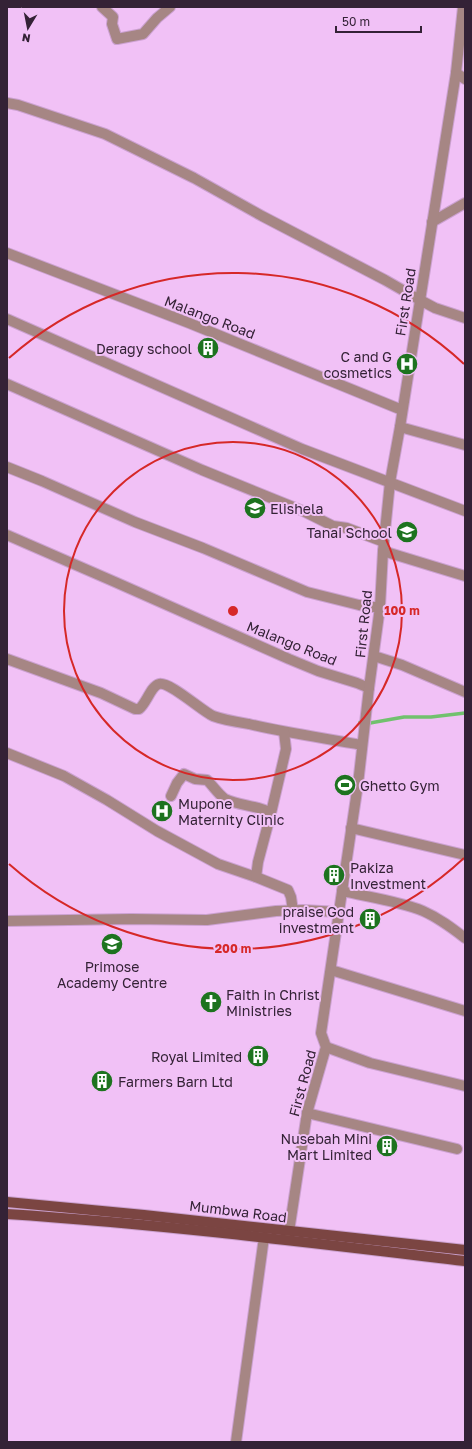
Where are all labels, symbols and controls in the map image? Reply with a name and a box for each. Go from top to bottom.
north arrow [8,8,48,48]
scale bar [336,8,421,34]
text: 50 m [342,14,370,29]
text: N [21,31,31,45]
street label: First Road [391,267,419,337]
street label: Malango Road [162,292,258,342]
building icon: Deragy school [195,335,221,361]
place label: Deragy school [96,340,192,357]
place label: C and G cosmetics [324,348,392,381]
hospital icon: C and G cosmetics [394,351,420,377]
school or university icon: Elishela [242,495,268,521]
place label: Elishela [270,500,323,517]
school or university icon: Tanai School [394,519,420,545]
place label: Tanai School [306,524,392,541]
street label: First Road [351,589,375,659]
text: 100 m [384,603,420,618]
centre of rings [226,604,240,618]
street label: Malango Road [244,617,340,669]
sports icon: Ghetto Gym [332,772,358,798]
place label: Ghetto Gym [360,777,440,794]
place label: Mupone Maternity Clinic [178,795,285,828]
hospital icon: Mupone Maternity Clinic [149,798,175,824]
place label: Pakiza Investment [350,859,426,892]
building icon: Pakiza Investment [321,862,347,888]
place label: praise God investment [279,903,354,936]
building icon: praise God investment [357,906,383,932]
school or university icon: Primose Academy Centre [99,931,125,957]
text: 200 m [215,941,251,956]
place label: Primose Academy Centre [57,958,167,991]
place label: Faith in Christ Ministries [226,986,320,1019]
church icon: Faith in Christ Ministries [198,989,224,1015]
building icon: Royal Limited [245,1043,271,1069]
place label: Royal Limited [151,1048,242,1065]
street label: First Road [285,1048,319,1118]
building icon: Farmers Barn Ltd [89,1068,115,1094]
place label: Farmers Barn Ltd [118,1073,233,1090]
place label: Nusebah Mini Mart Limited [281,1130,372,1163]
building icon: Nusebah Mini Mart Limited [374,1133,400,1159]
street label: Mumbwa Road [188,1197,288,1225]

